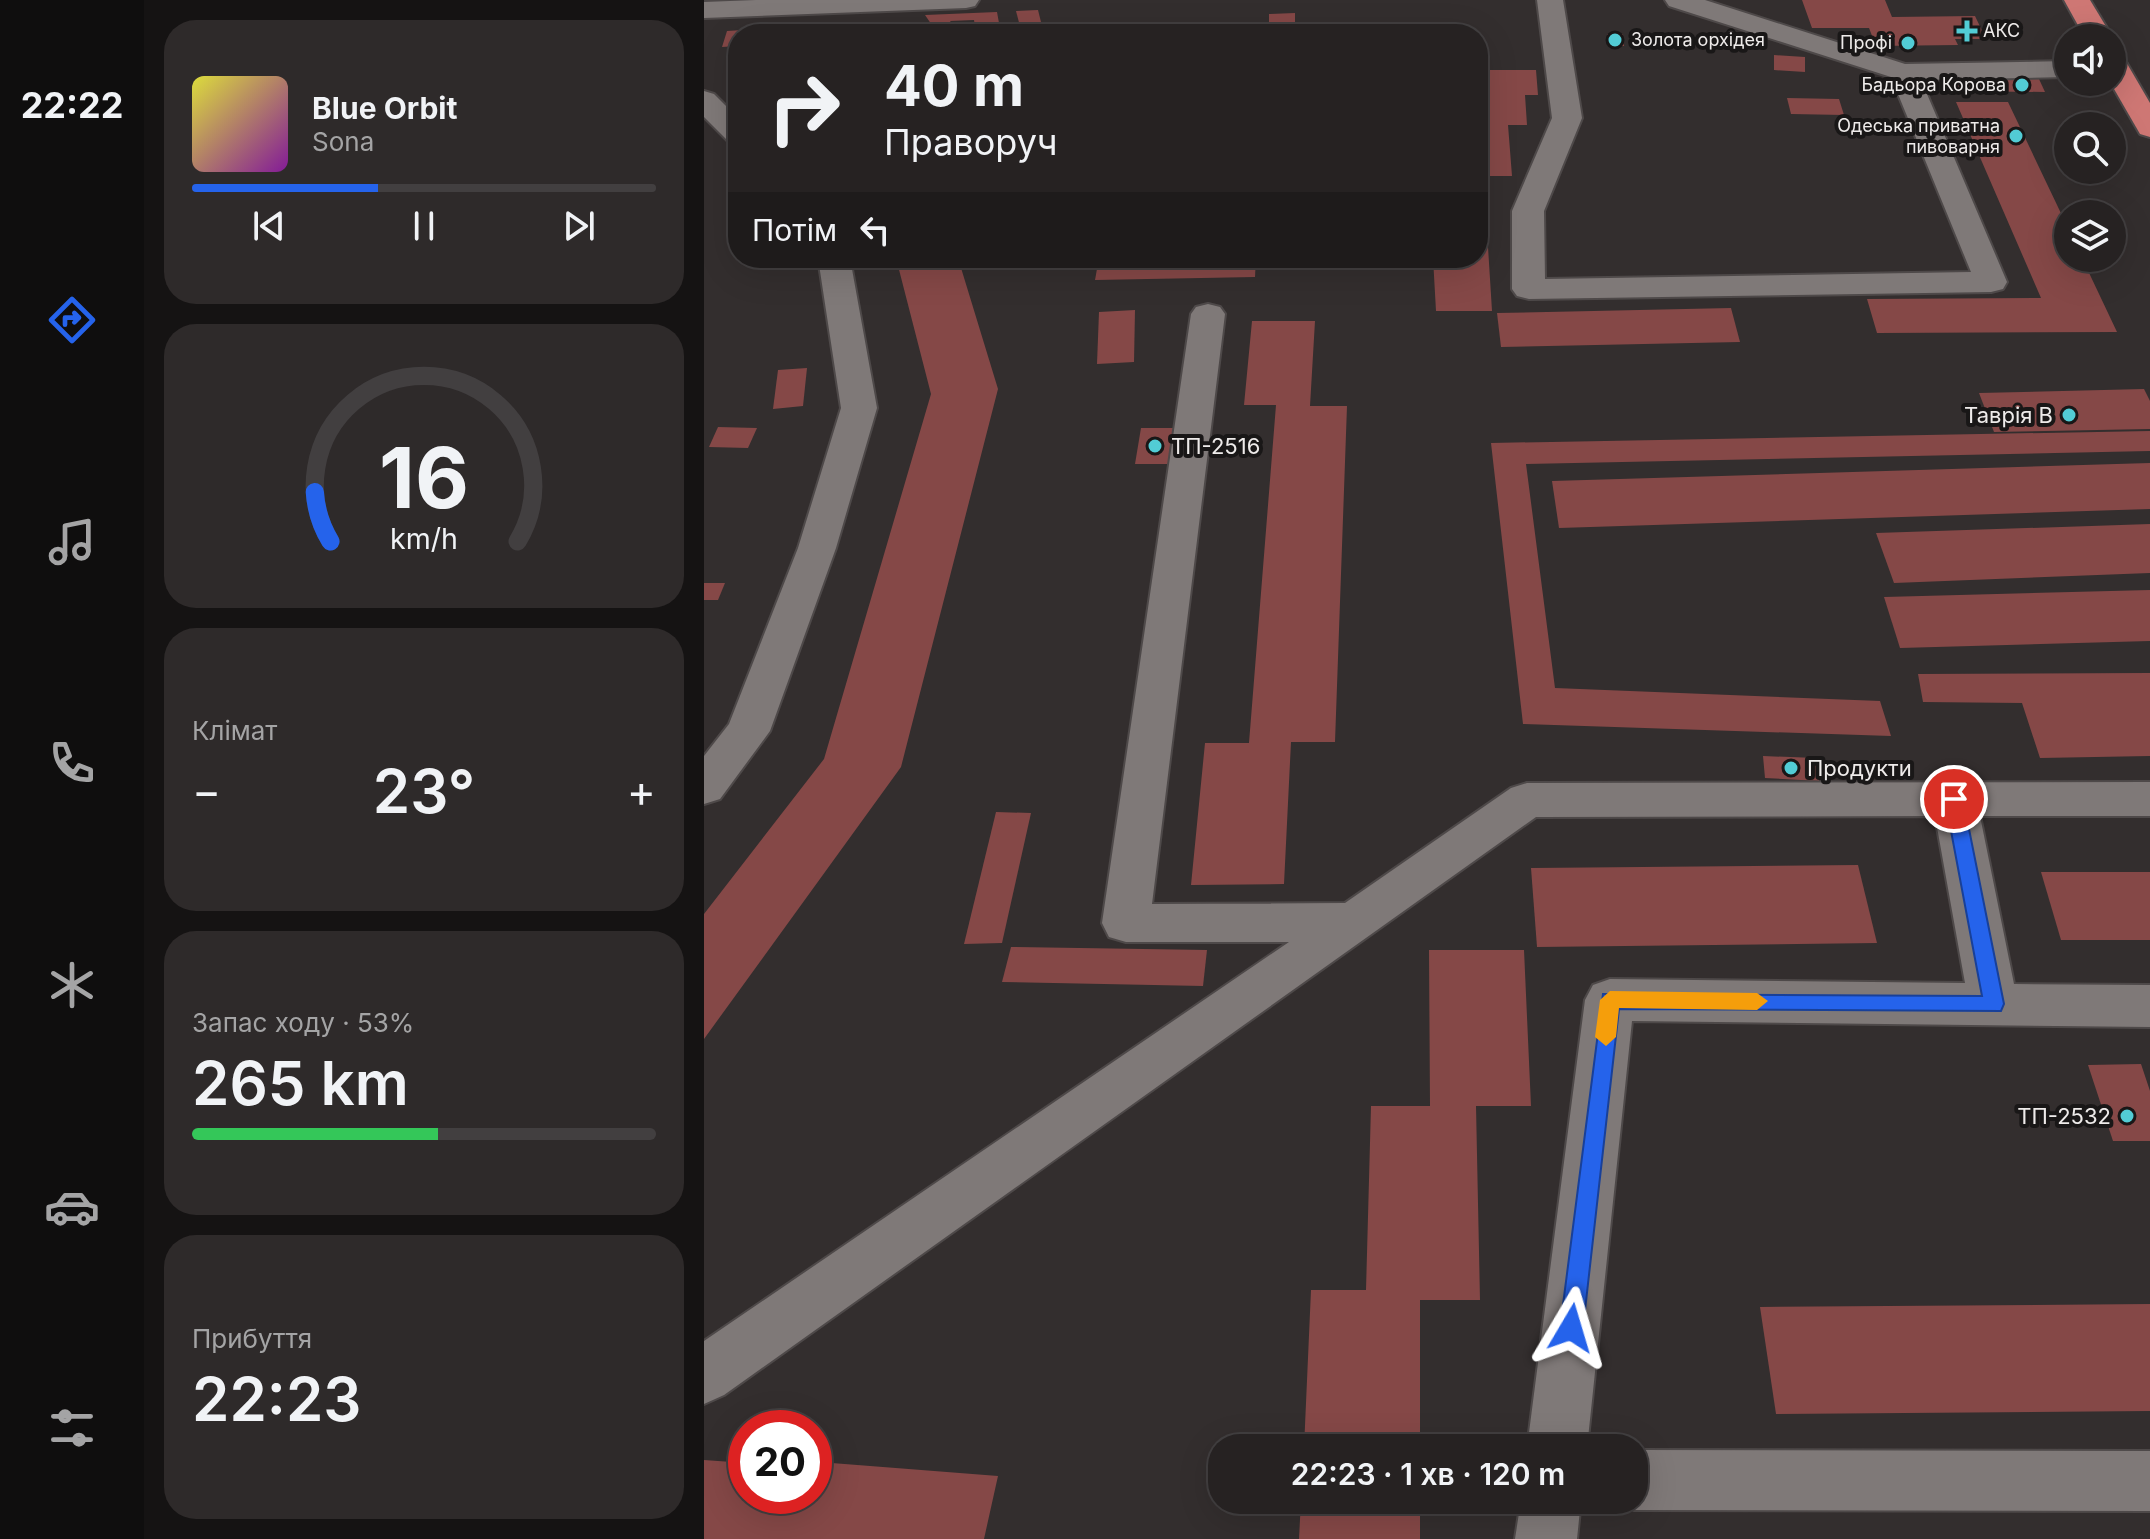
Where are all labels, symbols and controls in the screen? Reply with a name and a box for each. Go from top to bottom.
place label: АКС [1983,20,2020,41]
marker: АКС [1958,22,1976,40]
map controls [2054,24,2126,272]
button: sound [2054,24,2126,96]
place label: Золота орхідея [1631,29,1765,50]
marker: Золота орхідея [1606,31,1624,49]
place label: Профі [1840,32,1892,53]
marker: Профі [1899,34,1917,52]
text: 40 m [884,52,1024,120]
icon: right [752,56,856,160]
place label: Бадьора Корова [1861,74,2006,95]
marker: Бадьора Корова [2013,76,2031,94]
text: 22:22 [21,83,123,127]
text: Blue Orbit [312,90,457,126]
button: search [2054,112,2126,184]
place label: Одеська приватна пивоварня [1837,115,2000,157]
text: Праворуч [884,120,1057,164]
text: Sona [312,126,374,157]
marker: Одеська приватна пивоварня [2007,127,2025,145]
button: layers [2054,200,2126,272]
icon: previous [247,204,291,248]
icon: pause [402,204,446,248]
icon: next [557,204,601,248]
icon: left [853,208,897,252]
text: Потім [752,212,837,248]
icon: directions [44,292,100,348]
place label: Таврія В [1964,402,2053,428]
marker: Таврія В [2060,406,2078,424]
text: 16 [379,426,469,527]
place label: ТП-2516 [1171,433,1260,459]
marker: ТП-2516 [1146,437,1164,455]
icon: music [44,514,100,570]
text: km/h [390,521,458,556]
text: Клімат [192,715,277,746]
icon: phone [44,735,100,791]
text: 23° [373,755,475,827]
place label: Продукти [1807,755,1912,781]
marker: Продукти [1782,759,1800,777]
text: − [192,764,221,818]
text: + [627,764,656,818]
pin [1920,765,1988,833]
icon: arrive [1932,777,1976,821]
icon: climate [44,957,100,1013]
text: Запас ходу · 53% [192,1007,414,1038]
text: 265 km [192,1047,409,1119]
place label: ТП-2532 [2017,1103,2111,1129]
marker: ТП-2532 [2118,1107,2136,1125]
icon: car [44,1179,100,1235]
position arrow [1529,1286,1613,1370]
text: Прибуття [192,1323,312,1354]
text: 22:23 [192,1363,361,1435]
icon: filters [44,1400,100,1456]
speed limit sign: 20 [728,1410,832,1514]
text: 22:23 · 1 хв · 120 m [1291,1456,1565,1492]

